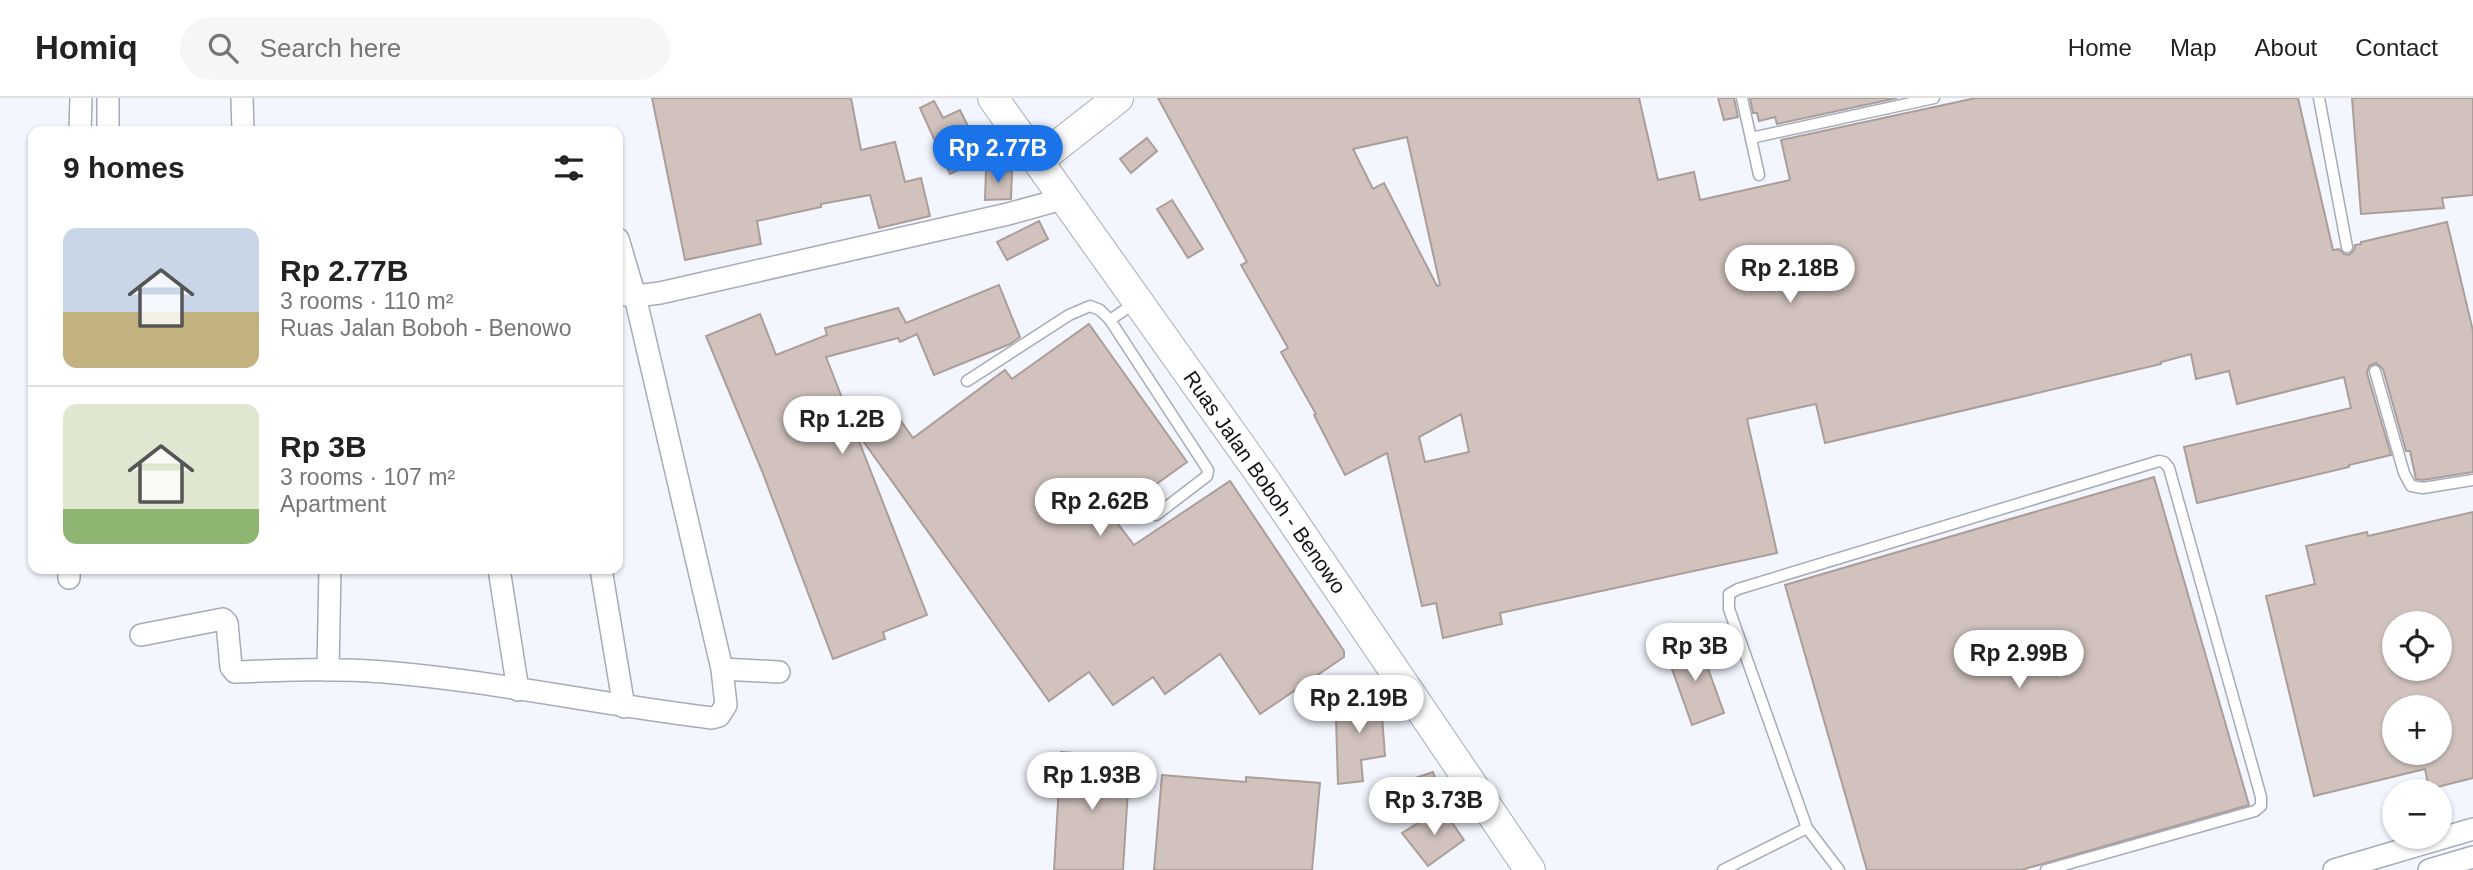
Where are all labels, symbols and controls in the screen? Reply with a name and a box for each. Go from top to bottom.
search box [180,17,670,80]
text: Homiq [35,29,138,66]
icon: search [204,29,242,67]
text: Search here [260,33,401,63]
text: Home [2068,34,2132,61]
text: Map [2170,34,2217,61]
text: About [2255,34,2317,61]
text: Contact [2355,34,2438,61]
pin: Rp 2.77B [926,126,1070,185]
text: Rp 2.77B [949,135,1047,161]
icon: filters [550,149,588,187]
text: 9 homes [63,151,185,184]
pin: Rp 2.18B [1718,246,1862,305]
text: Rp 2.77B [280,254,408,287]
text: Rp 2.18B [1741,255,1839,281]
icon: home [119,256,203,340]
text: 3 rooms · 110 m² [280,288,453,314]
text: Ruas Jalan Boboh - Benowo [280,315,572,341]
street label: Ruas Jalan Boboh - Benowo [1179,366,1351,598]
pin: Rp 1.2B [777,396,907,456]
text: Rp 1.2B [799,406,885,432]
text: Rp 3B [280,430,367,463]
icon: home [119,432,203,516]
text: 3 rooms · 107 m² [280,464,455,490]
pin: Rp 2.62B [1028,478,1172,538]
text: Rp 2.62B [1051,488,1149,514]
text: Apartment [280,491,386,517]
map controls [2382,611,2452,849]
button: locate [2382,611,2452,681]
pin: Rp 3B [1646,624,1744,683]
pin: Rp 2.99B [1947,630,2091,690]
text: Rp 3B [1662,633,1728,659]
text: Rp 2.99B [1970,640,2068,666]
pin: Rp 2.19B [1287,676,1431,735]
text: Rp 2.19B [1310,685,1408,711]
button: + [2382,695,2452,765]
pin: Rp 1.93B [1020,752,1164,812]
text: Rp 1.93B [1043,762,1141,788]
pin: Rp 3.73B [1362,778,1506,837]
button: − [2382,779,2452,849]
text: Rp 3.73B [1385,787,1483,813]

